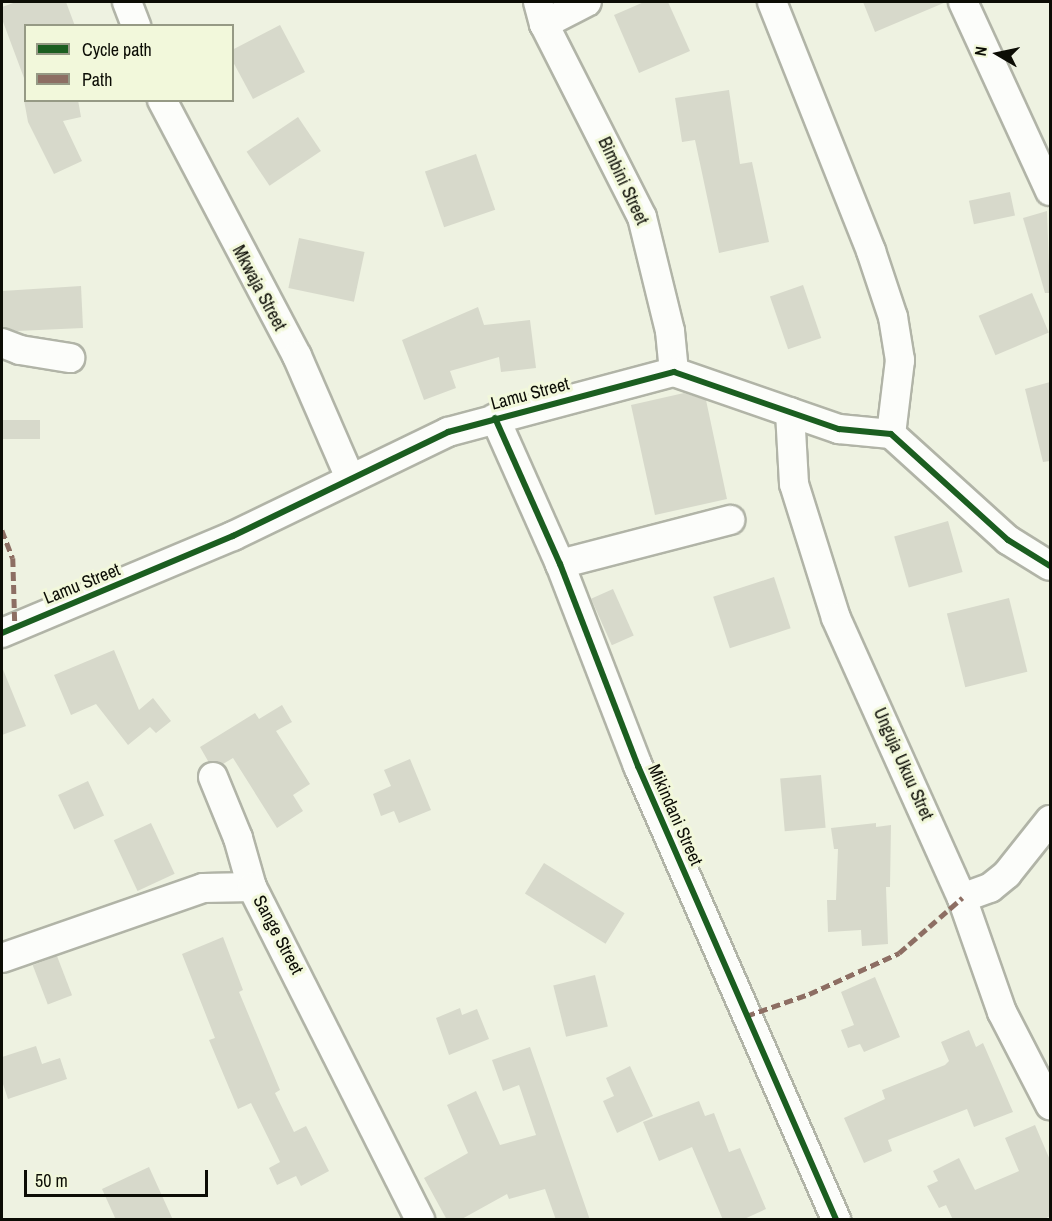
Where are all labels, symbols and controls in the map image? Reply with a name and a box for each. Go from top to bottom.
legend [24,24,234,102]
north arrow [968,24,1028,84]
text: Cycle path [82,37,152,62]
text: N [969,45,992,58]
text: Path [82,67,112,92]
street label: Bimbini Street [593,134,653,228]
street label: Mkwaja Street [228,242,290,334]
street label: Lamu Street [488,373,572,415]
street label: Lamu Street [41,559,123,609]
street label: Unguja Ukuu Stret [869,705,937,823]
street label: Mikindani Street [643,761,707,869]
street label: Sange Street [248,892,308,978]
scale bar [27,1158,212,1196]
text: 50 m [35,1168,68,1193]

